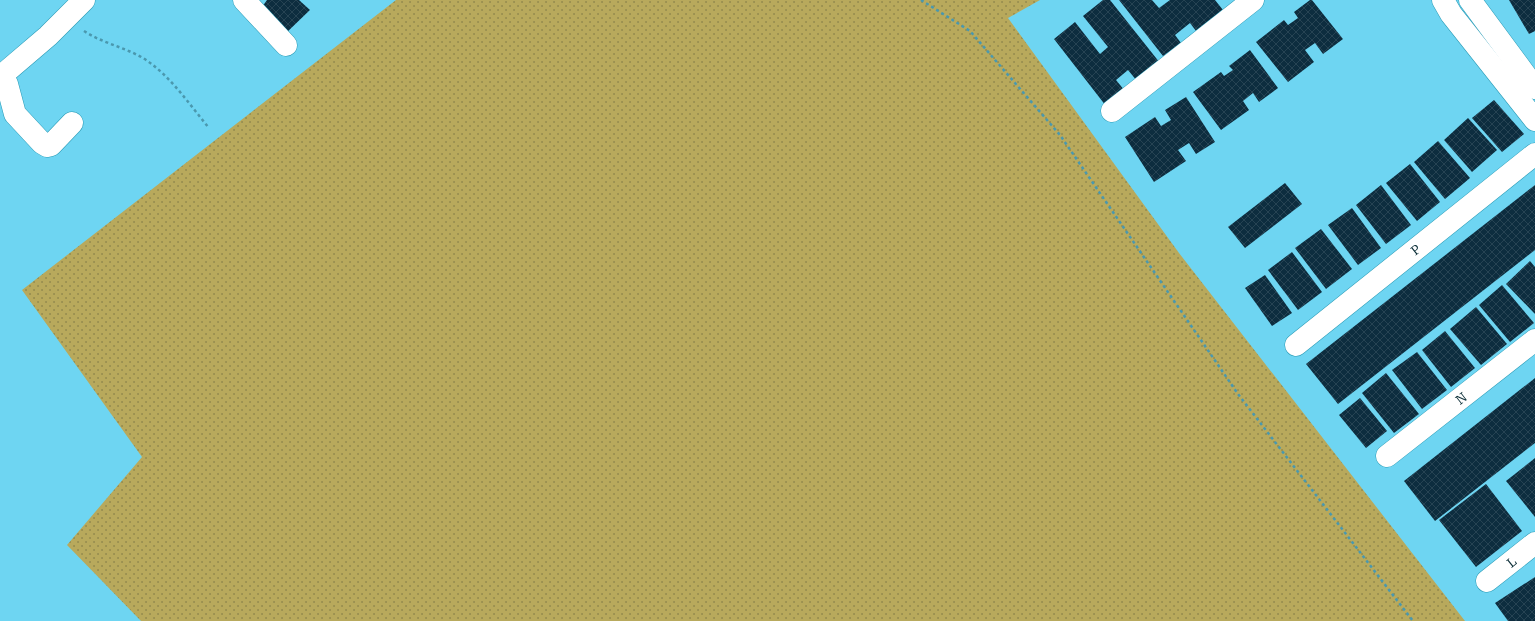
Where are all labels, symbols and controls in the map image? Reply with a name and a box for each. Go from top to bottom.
street label: P [1408,241,1424,258]
street label: N [1453,389,1470,408]
street label: L [1504,554,1519,571]

